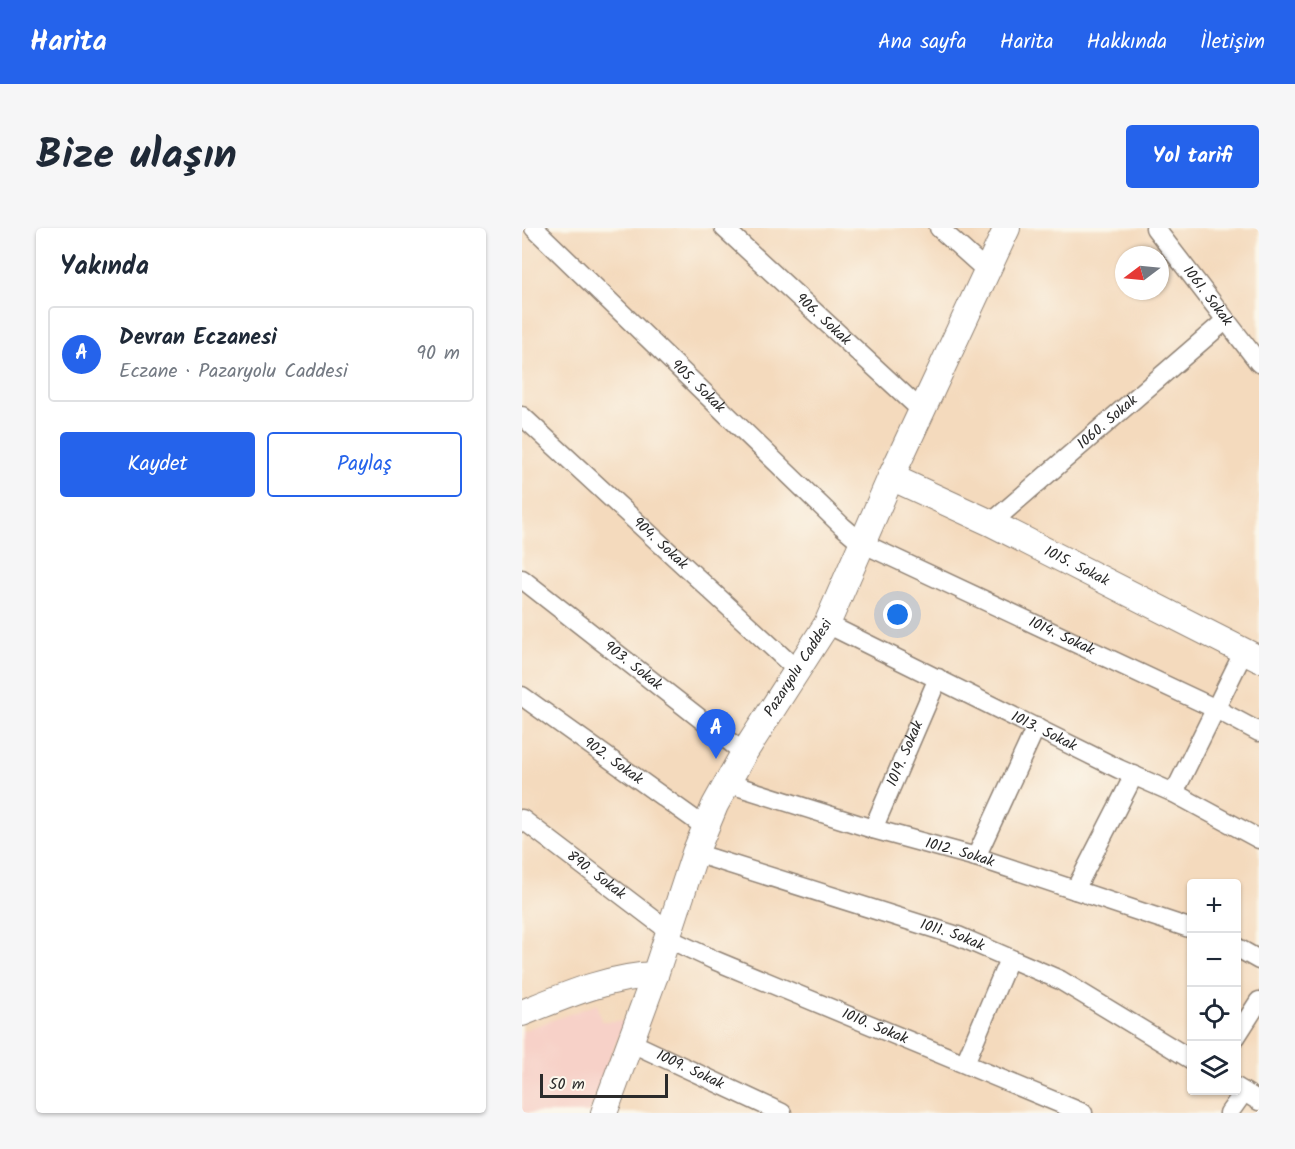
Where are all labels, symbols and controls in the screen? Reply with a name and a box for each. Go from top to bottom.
text: Harita [30,20,107,65]
text: Ana sayfa [878,26,967,59]
text: Harita [1000,26,1054,59]
text: Hakkında [1087,26,1167,59]
text: İletişim [1200,26,1265,59]
text: Bize ulaşın [36,123,237,190]
button: Yol tarifi [1126,125,1259,188]
text: Yakında [60,246,149,288]
north arrow [1115,246,1169,300]
street label: 1061. Sokak [1176,261,1239,332]
street label: 906. Sokak [790,288,857,352]
text: Devran Eczanesi [119,321,277,356]
text: A [75,338,88,370]
text: 90 m [416,338,460,370]
street label: 905. Sokak [665,354,731,420]
text: Eczane · Pazaryolu Caddesi [119,356,348,388]
street label: 1060. Sokak [1072,389,1144,455]
button: Kaydet [60,432,255,497]
button: Paylaş [267,432,462,497]
street label: 904. Sokak [627,511,694,576]
street label: 1015. Sokak [1040,540,1114,593]
your location [883,600,912,629]
street label: 1014. Sokak [1024,611,1099,663]
street label: Pazaryolu Caddesi [758,614,840,722]
street label: 903. Sokak [598,635,668,697]
street label: 1013. Sokak [1007,705,1082,759]
pin: A [696,710,736,759]
street label: 1019. Sokak [881,716,931,790]
street label: 902. Sokak [578,731,649,792]
street label: 1012. Sokak [922,832,999,875]
street label: 890. Sokak [561,845,632,907]
map controls [1187,879,1241,1095]
button: + [1187,879,1241,933]
street label: 1011. Sokak [917,913,989,958]
button: − [1187,933,1241,987]
button: locate [1187,987,1241,1041]
street label: 1010. Sokak [838,1002,913,1052]
button: layers [1187,1041,1241,1095]
street label: 1009. Sokak [652,1044,729,1097]
scale bar [540,1071,668,1098]
text: 50 m [549,1072,585,1097]

